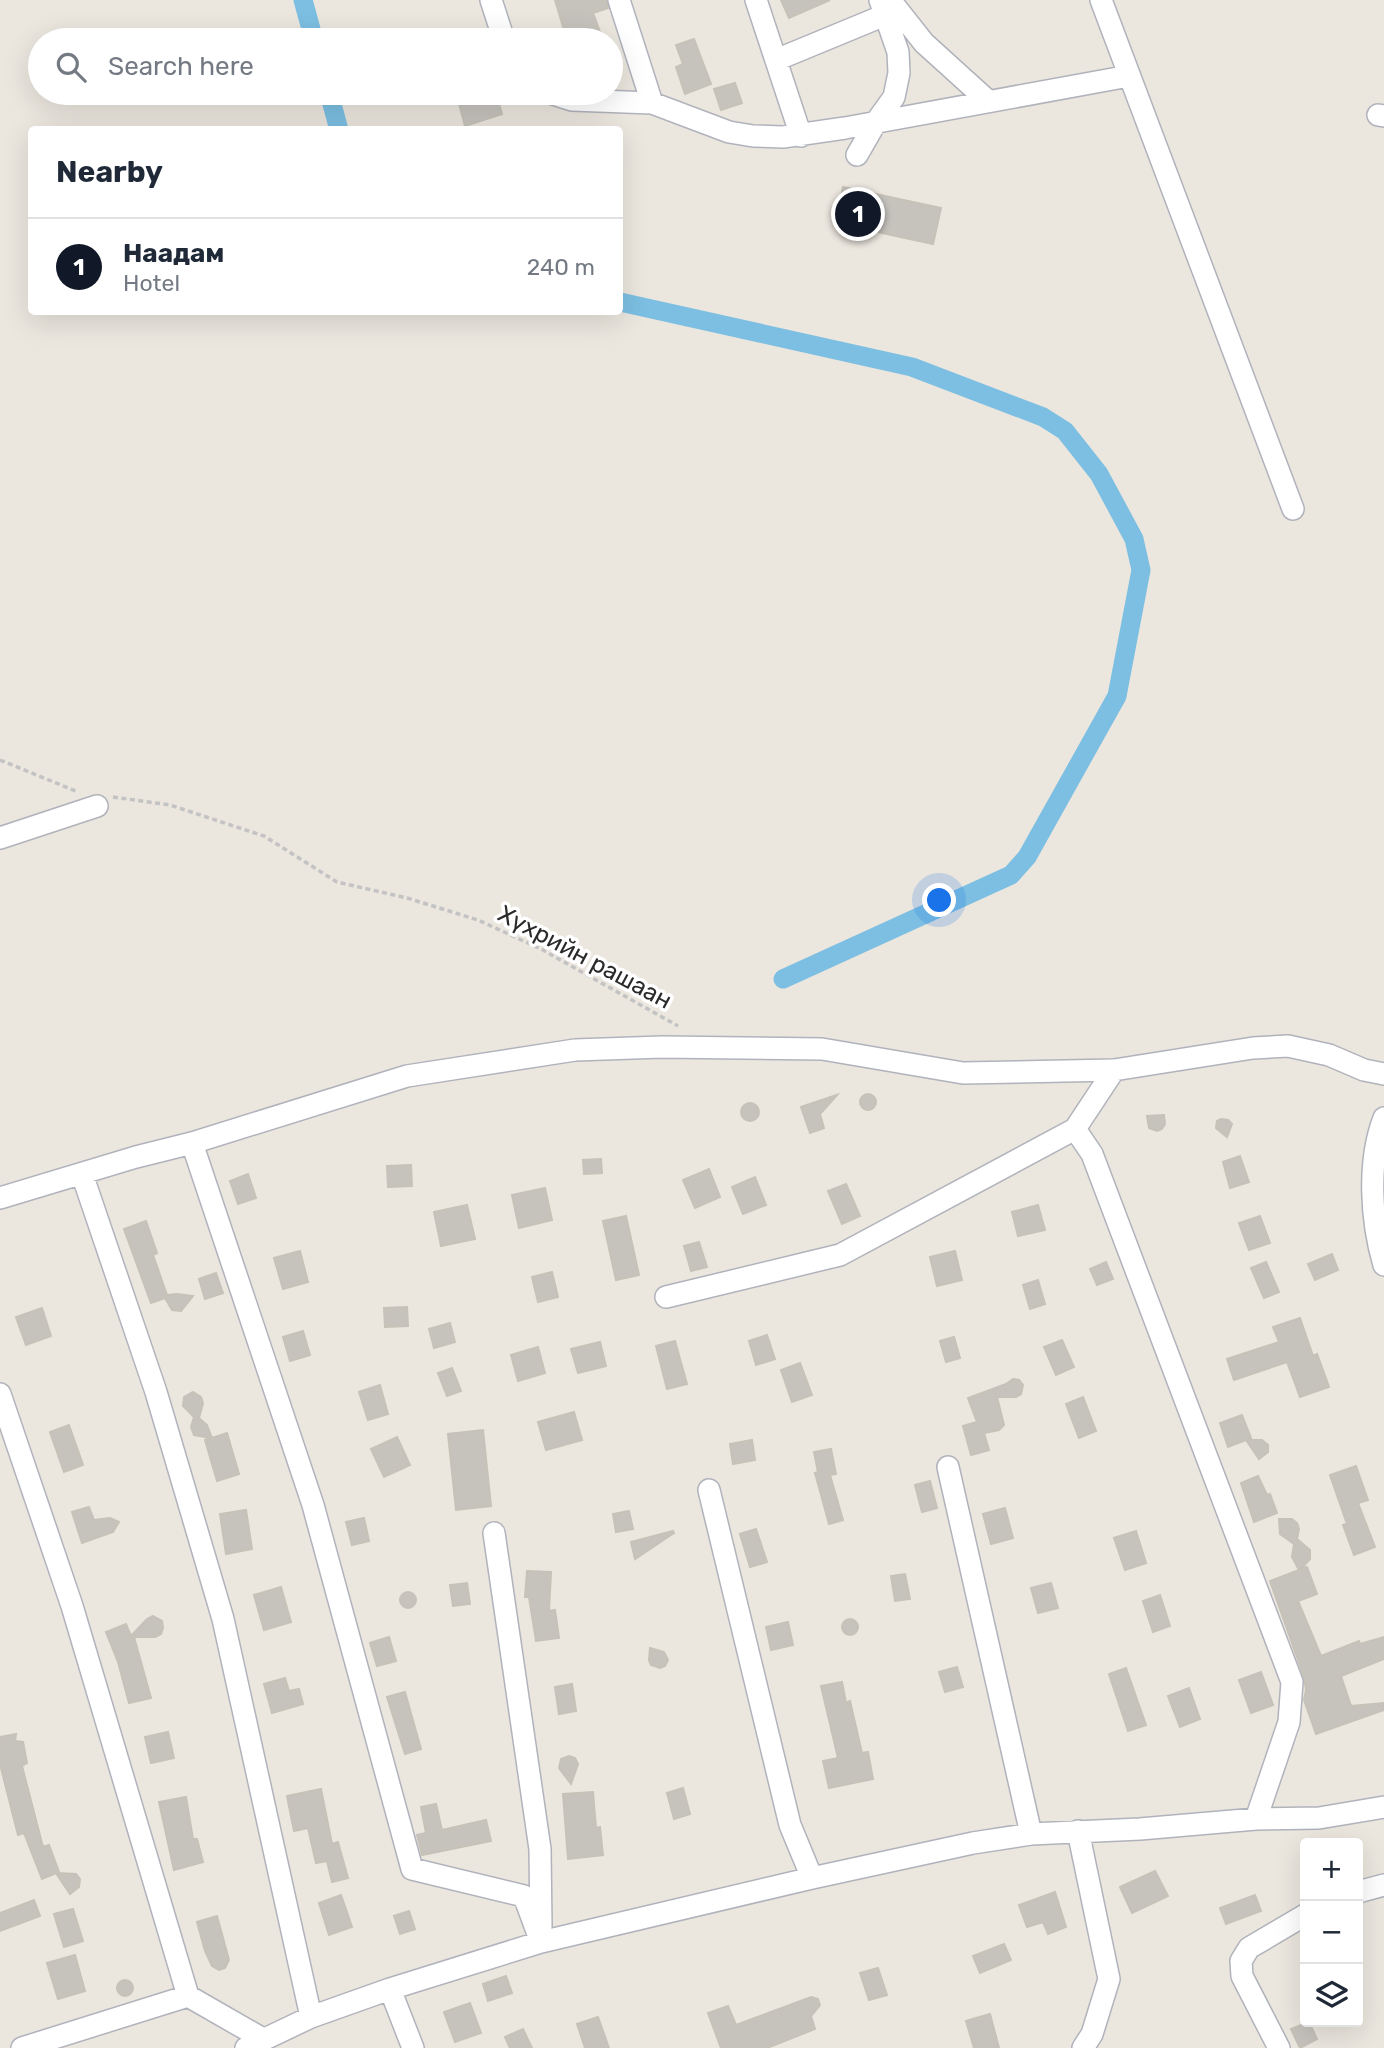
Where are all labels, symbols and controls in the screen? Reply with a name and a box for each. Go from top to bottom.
search box [28,28,623,105]
icon: search [52,48,90,86]
text: Search here [108,51,254,82]
text: Nearby [56,154,163,190]
pin: 1 [835,188,881,240]
text: Наадам [123,238,224,269]
text: 1 [73,253,85,281]
text: 240 m [527,253,595,281]
text: Hotel [123,269,180,297]
your location [922,883,956,917]
street label: Хүхрийн рашаан [493,899,677,1015]
map controls [1300,1838,1363,2027]
button: + [1300,1838,1363,1901]
button: − [1300,1901,1363,1964]
button: layers [1300,1964,1363,2027]

